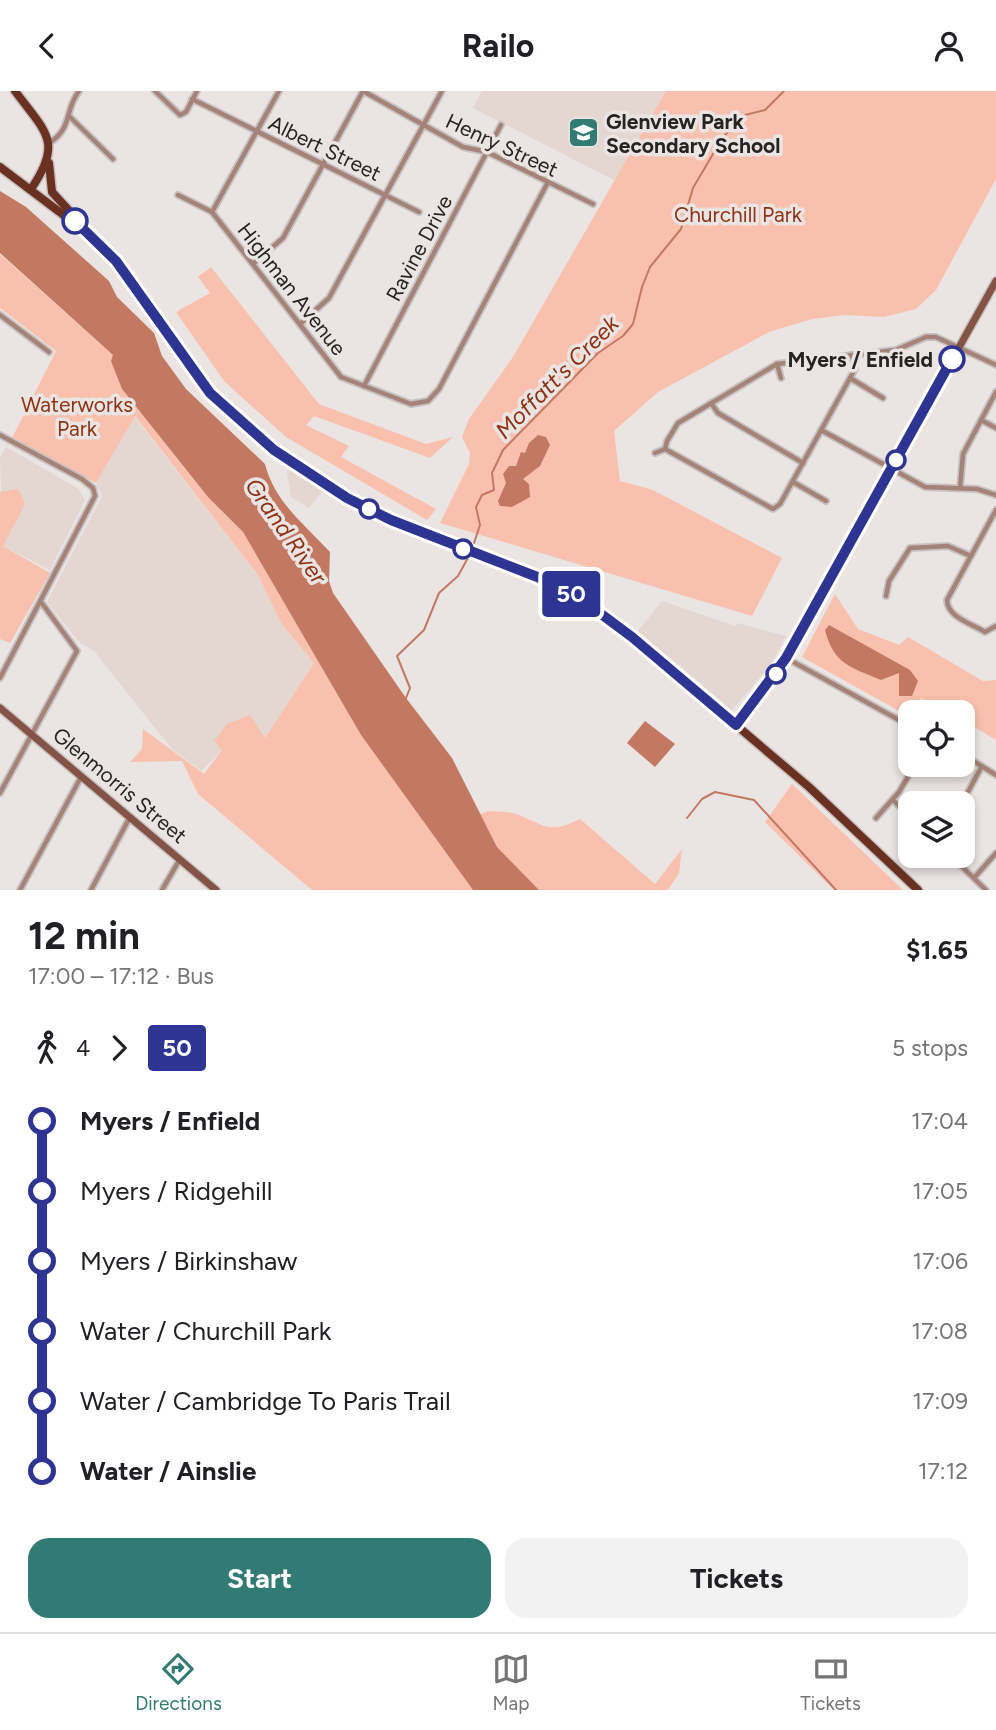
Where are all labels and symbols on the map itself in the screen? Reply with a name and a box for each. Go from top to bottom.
street label: Henry Street [442,108,562,182]
place label: Glenview Park Secondary School [606,109,780,158]
street label: Albert Street [265,110,385,186]
school or university icon: Glenview Park Secondary School [566,116,600,150]
street label: Ravine Drive [381,191,457,305]
park label: Churchill Park [674,202,803,227]
unlabelled marker [62,208,88,234]
street label: Highman Avenue [233,218,351,360]
water label: Moffatt's Creek [490,309,625,444]
marker: Myers / Enfield [939,346,965,372]
place label: Myers / Enfield [787,347,933,372]
park label: Waterworks Park [21,392,133,441]
unlabelled marker [886,450,906,470]
water label: Grand River [239,473,333,590]
unlabelled marker [359,499,379,519]
unlabelled marker [453,539,473,559]
line badge: 50 [540,571,602,617]
unlabelled marker [766,664,786,684]
street label: Glenmorris Street [48,722,192,848]

